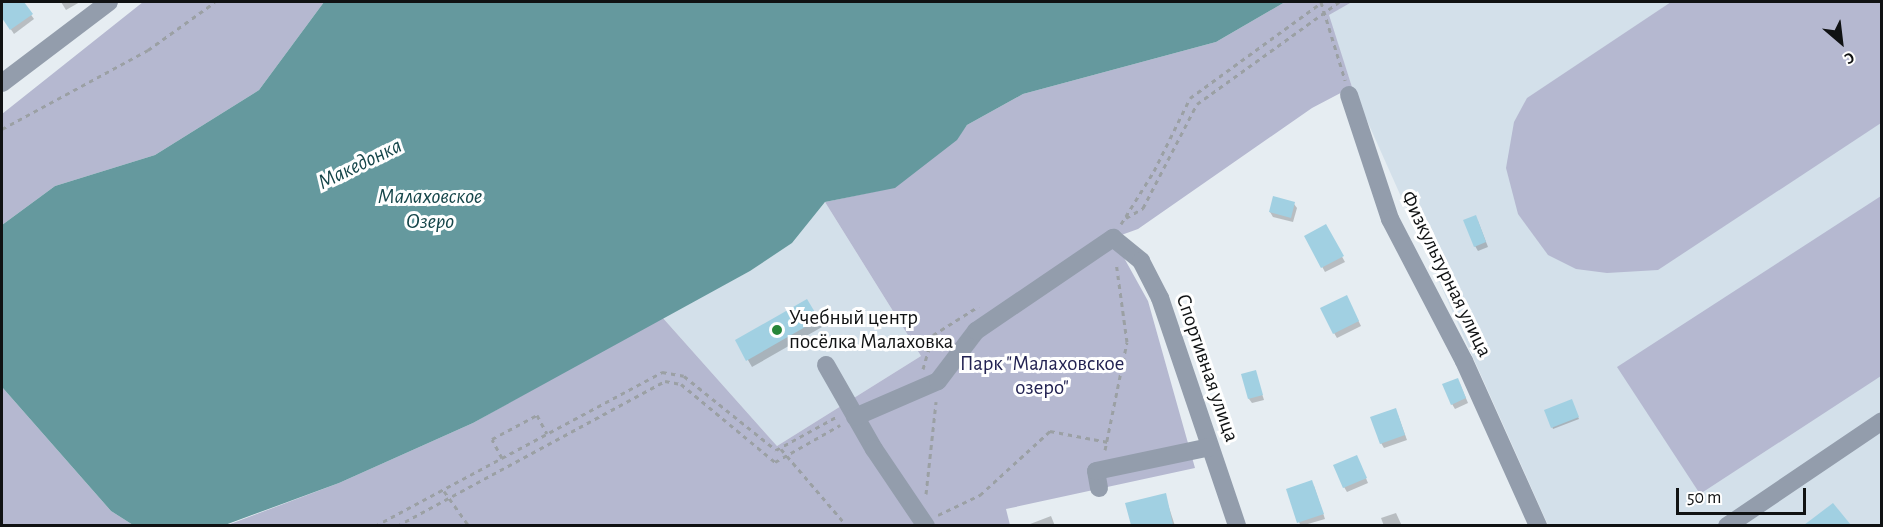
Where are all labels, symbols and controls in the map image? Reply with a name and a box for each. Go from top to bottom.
north arrow [1811,12,1871,72]
text: С [1842,49,1857,67]
water label: Македонка [314,132,406,196]
water label: Малаховское Озеро [378,183,482,234]
street label: Физкультурная улица [1395,187,1497,361]
street label: Спортивная улица [1170,291,1244,445]
place label: Учебный центр посёлка Малаховка [789,305,953,355]
marker: Учебный центр посёлка Малаховка [770,323,784,337]
park label: Парк "Малаховское озеро" [960,351,1124,401]
scale bar [1679,476,1810,514]
text: 50 m [1687,489,1721,507]

